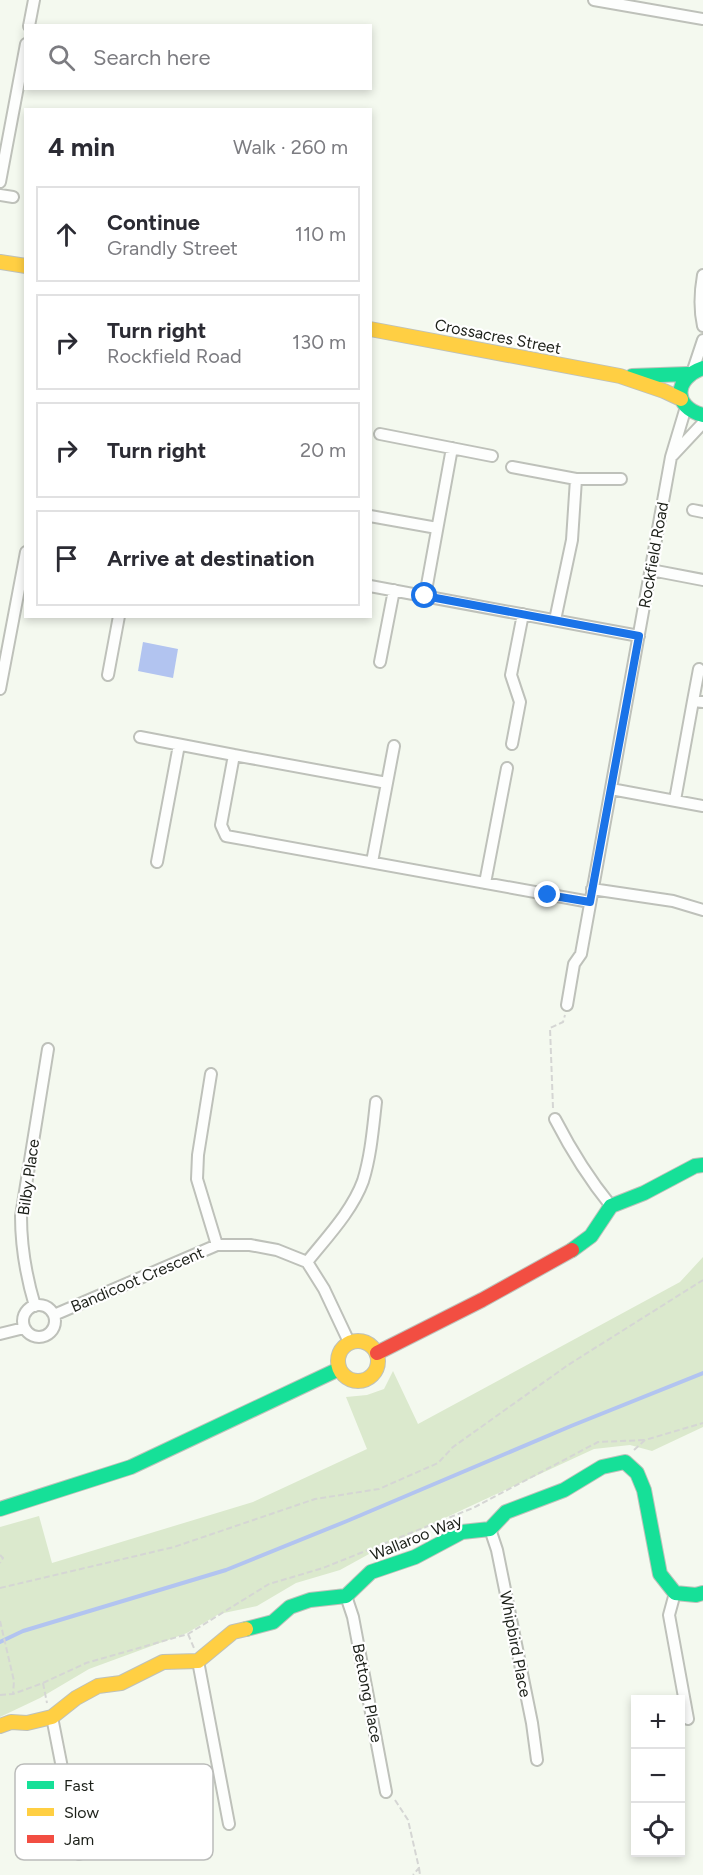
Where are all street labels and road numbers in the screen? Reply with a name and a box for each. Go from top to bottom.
street label: Crossacres Street [433,315,563,358]
street label: Rockfield Road [635,500,672,610]
street label: Bilby Place [14,1137,43,1216]
street label: Bandicoot Crescent [68,1243,207,1316]
street label: Wallaroo Way [368,1510,465,1564]
street label: Whipbird Place [496,1589,535,1699]
street label: Bettong Place [349,1642,386,1744]

